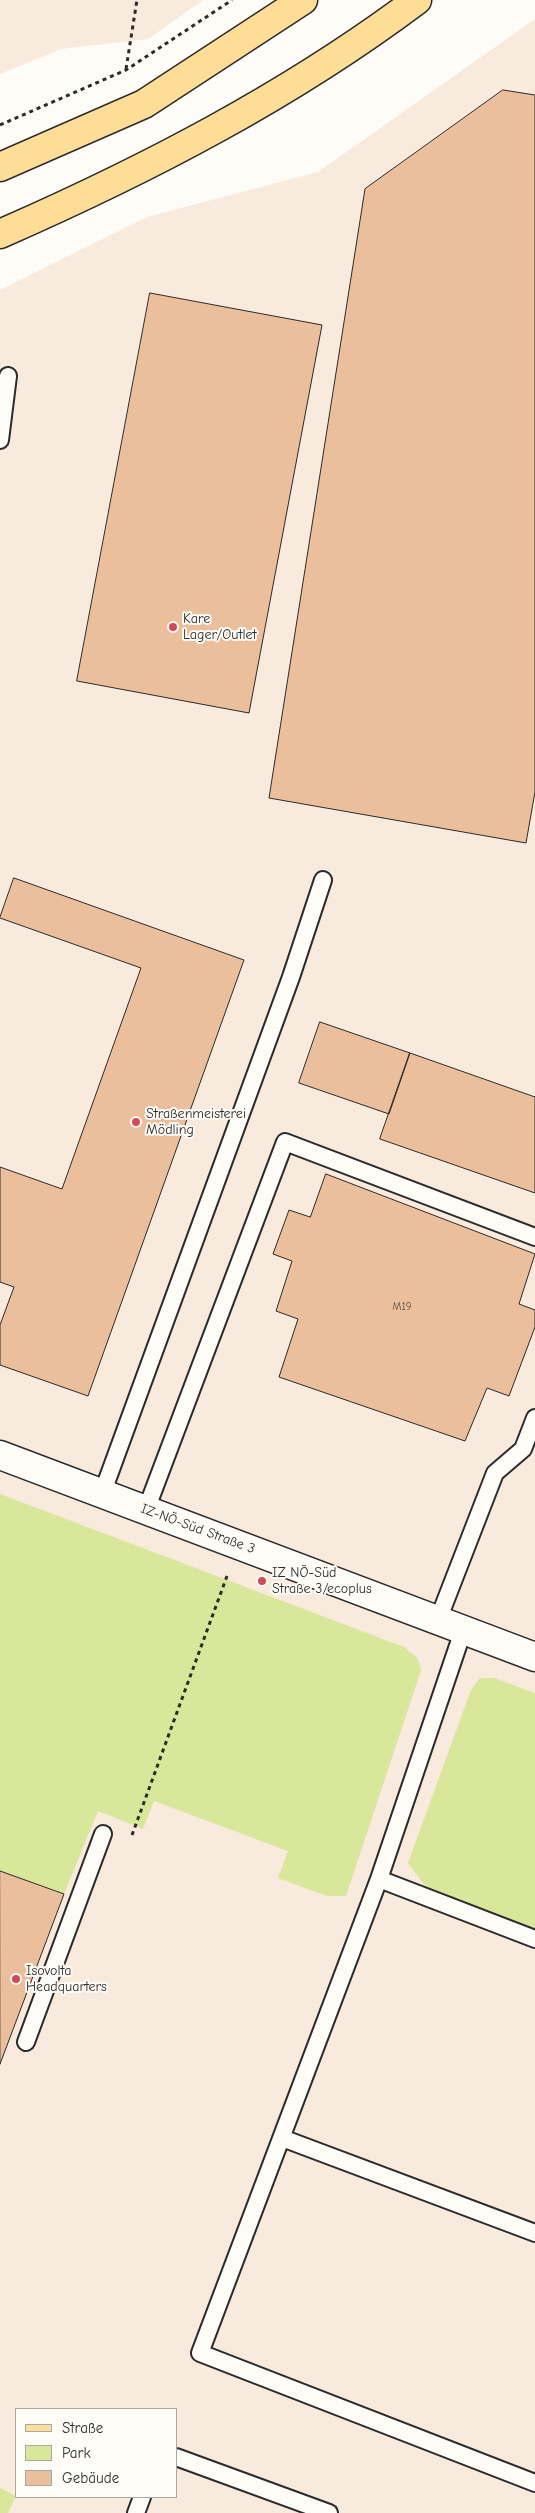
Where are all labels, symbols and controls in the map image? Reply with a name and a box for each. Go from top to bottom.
place label: Kare Lager/Outlet [183,611,256,644]
marker: Kare Lager/Outlet [167,621,179,633]
place label: Straßenmeisterei Mödling [146,1106,246,1138]
marker: Straßenmeisterei Mödling [130,1116,142,1128]
house number: M19 [392,1300,412,1314]
street label: IZ-NÖ-Süd Straße 3 [139,1501,257,1557]
place label: IZ NÖ-Süd Straße 3/ecoplus [272,1565,372,1598]
marker: IZ NÖ-Süd Straße 3/ecoplus [256,1575,268,1587]
place label: Isovolta Headquarters [26,1963,107,1995]
marker: Isovolta Headquarters [10,1973,22,1985]
legend [15,2408,178,2498]
text: Straße [62,2419,103,2437]
text: Park [62,2444,91,2462]
text: Gebäude [62,2469,119,2487]

